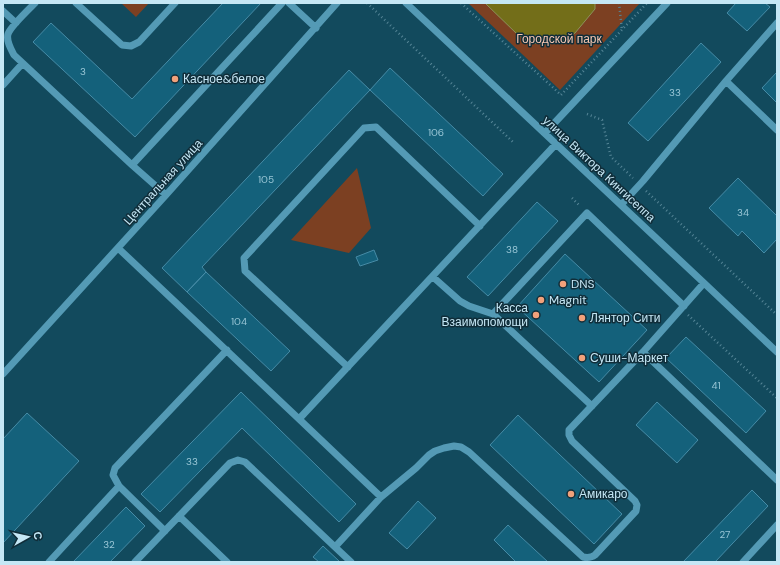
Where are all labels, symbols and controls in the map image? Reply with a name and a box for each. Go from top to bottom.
park label: Городской парк [516,31,602,47]
house number: 3 [80,65,86,78]
place label: Касное&белое [183,71,265,87]
marker: Касное&белое [170,74,180,84]
house number: 33 [669,86,681,99]
street label: улица Виктора Кингисеппа [539,112,659,226]
house number: 106 [428,126,444,139]
street label: Центральная улица [120,135,206,228]
house number: 105 [258,173,274,186]
house number: 34 [737,206,749,219]
house number: 38 [506,243,518,256]
place label: DNS [571,276,595,292]
marker: DNS [558,279,568,289]
place label: Magnit [549,292,587,308]
marker: Magnit [536,295,546,305]
place label: Касса Взаимопомощи [442,300,528,330]
marker: Касса Взаимопомощи [531,310,541,320]
place label: Лянтор Сити [590,310,660,326]
marker: Лянтор Сити [577,313,587,323]
house number: 104 [231,315,247,328]
place label: Суши-Маркет [590,350,669,366]
marker: Суши-Маркет [577,353,587,363]
house number: 41 [711,379,721,392]
house number: 33 [186,455,198,468]
place label: Амикаро [579,486,628,502]
marker: Амикаро [566,489,576,499]
north arrow [8,517,48,557]
house number: 27 [720,528,730,541]
text: С [30,531,45,541]
house number: 32 [103,538,115,551]

